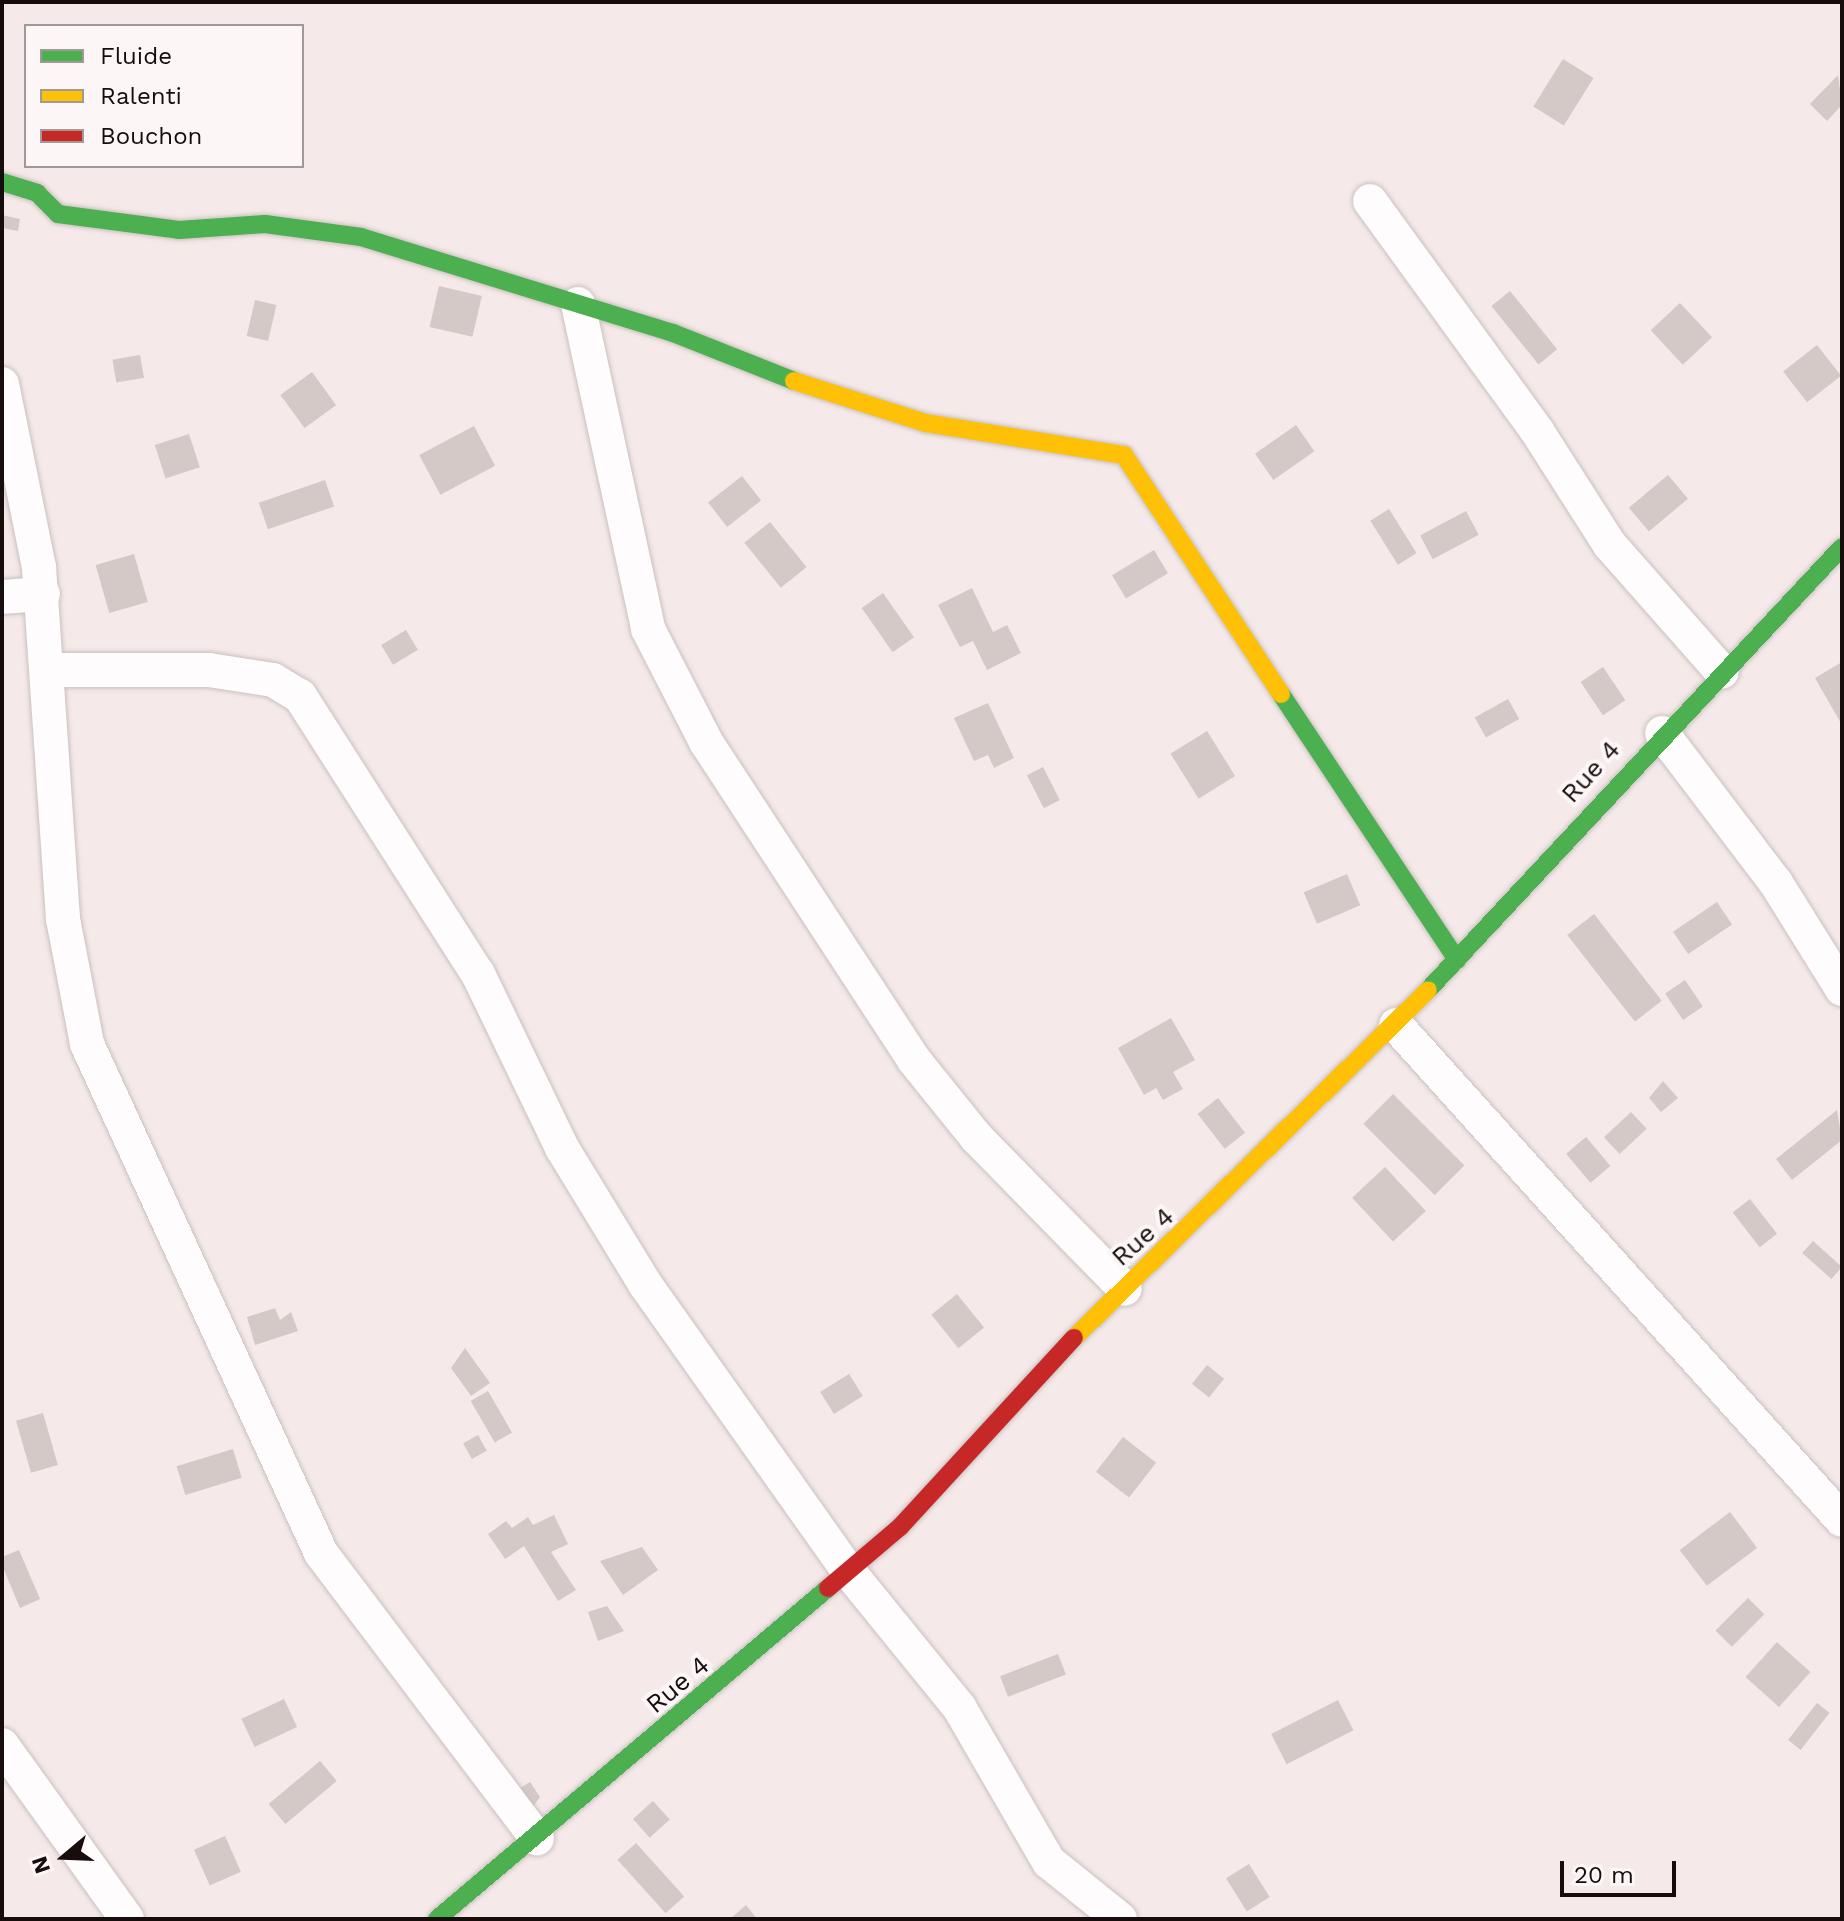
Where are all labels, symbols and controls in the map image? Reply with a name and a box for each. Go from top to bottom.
legend [24,24,304,168]
text: Fluide [100,42,172,70]
text: Ralenti [100,82,182,110]
text: Bouchon [100,122,202,150]
street label: Rue 4 [1555,735,1627,809]
street label: Rue 4 [1106,1201,1180,1273]
street label: Rue 4 [640,1650,716,1720]
north arrow [24,1817,104,1897]
scale bar [1564,1845,1680,1895]
text: N [26,1853,55,1877]
text: 20 m [1574,1861,1634,1889]

